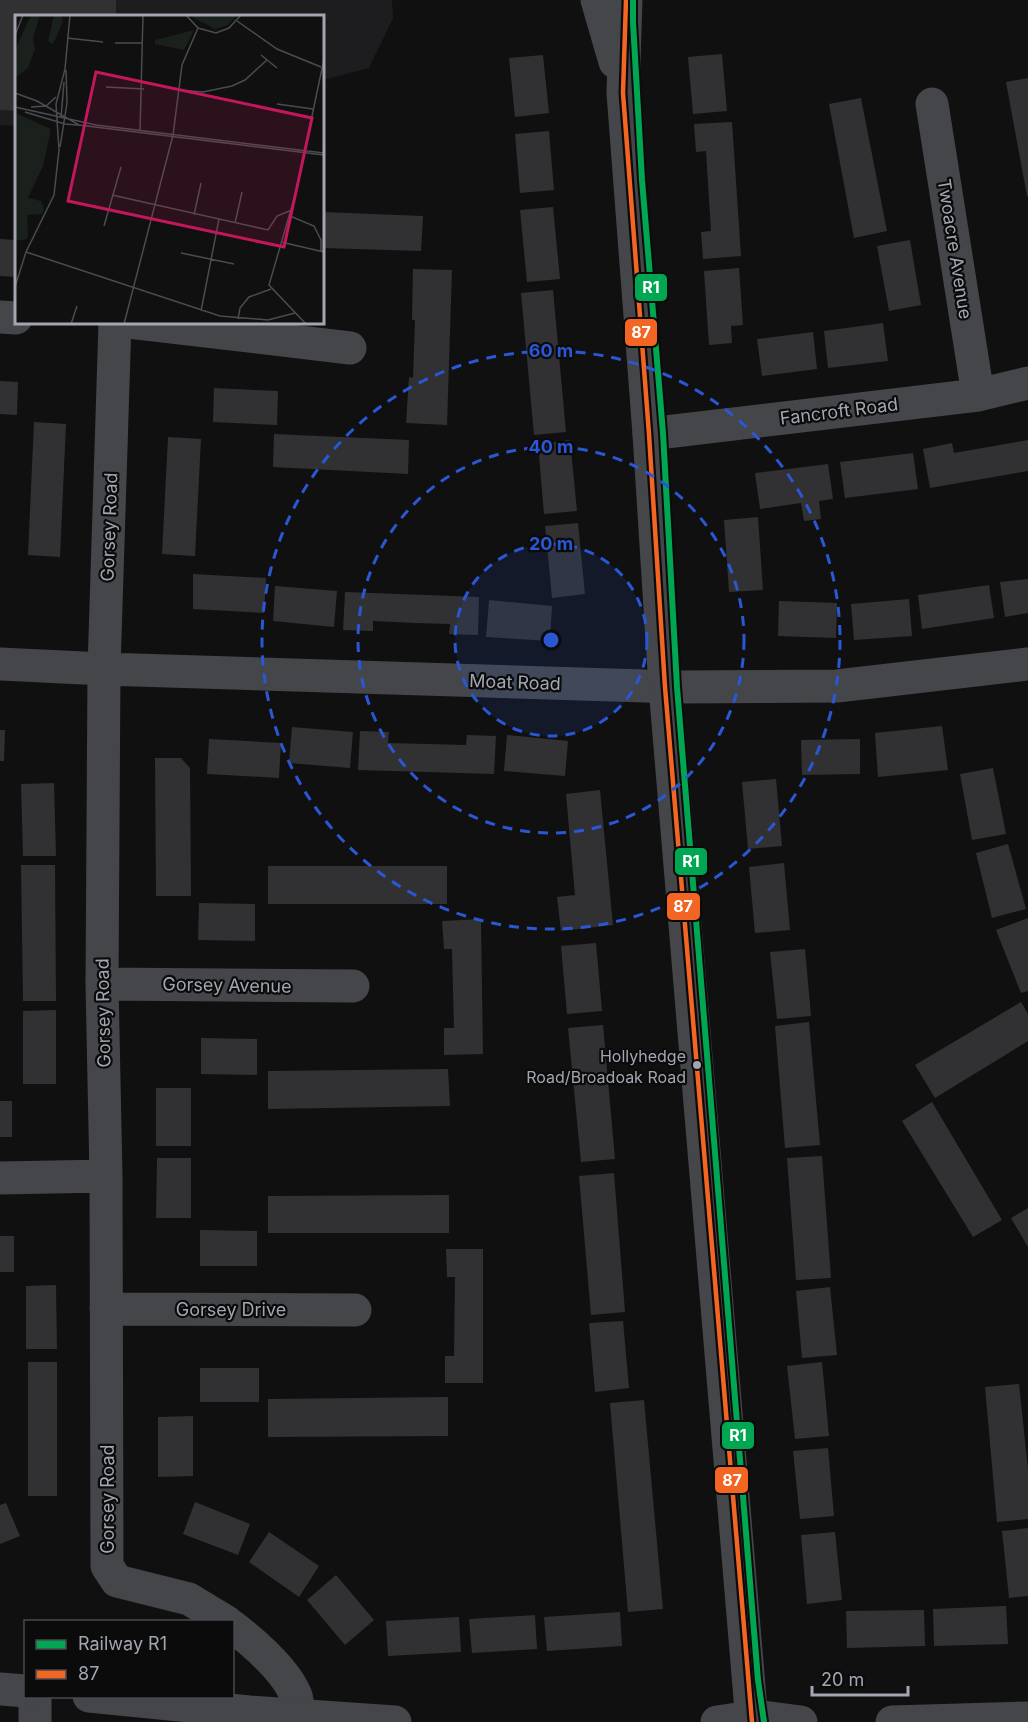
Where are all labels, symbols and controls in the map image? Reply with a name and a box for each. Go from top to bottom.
inset map [15,15,324,324]
street label: Twoacre Avenue [934,177,976,321]
line badge: R1 [634,273,668,302]
text: R1 [642,277,660,297]
line badge: 87 [624,318,658,347]
text: 87 [631,322,651,342]
text: 60 m [529,340,573,361]
street label: Fancroft Road [779,393,899,429]
text: 40 m [529,436,574,457]
street label: Gorsey Road [97,472,121,582]
text: 20 m [529,533,573,554]
centre of rings [541,630,561,650]
street label: Moat Road [469,670,561,694]
line badge: R1 [674,847,708,876]
text: R1 [682,851,700,871]
line badge: 87 [666,892,701,921]
text: 87 [673,896,693,916]
street label: Gorsey Road [92,958,114,1068]
street label: Gorsey Avenue [162,973,292,997]
place label: Hollyhedge Road/Broadoak Road [526,1046,686,1087]
marker: Hollyhedge Road/Broadoak Road [691,1059,703,1071]
street label: Gorsey Drive [176,1299,286,1320]
line badge: R1 [721,1421,755,1450]
text: R1 [729,1425,747,1445]
street label: Gorsey Road [97,1444,118,1554]
line badge: 87 [714,1466,749,1494]
text: 87 [722,1470,742,1490]
legend [24,1620,234,1698]
text: Railway R1 [78,1633,167,1654]
scale bar [812,1659,908,1697]
text: 87 [78,1663,99,1684]
text: 20 m [821,1669,864,1690]

